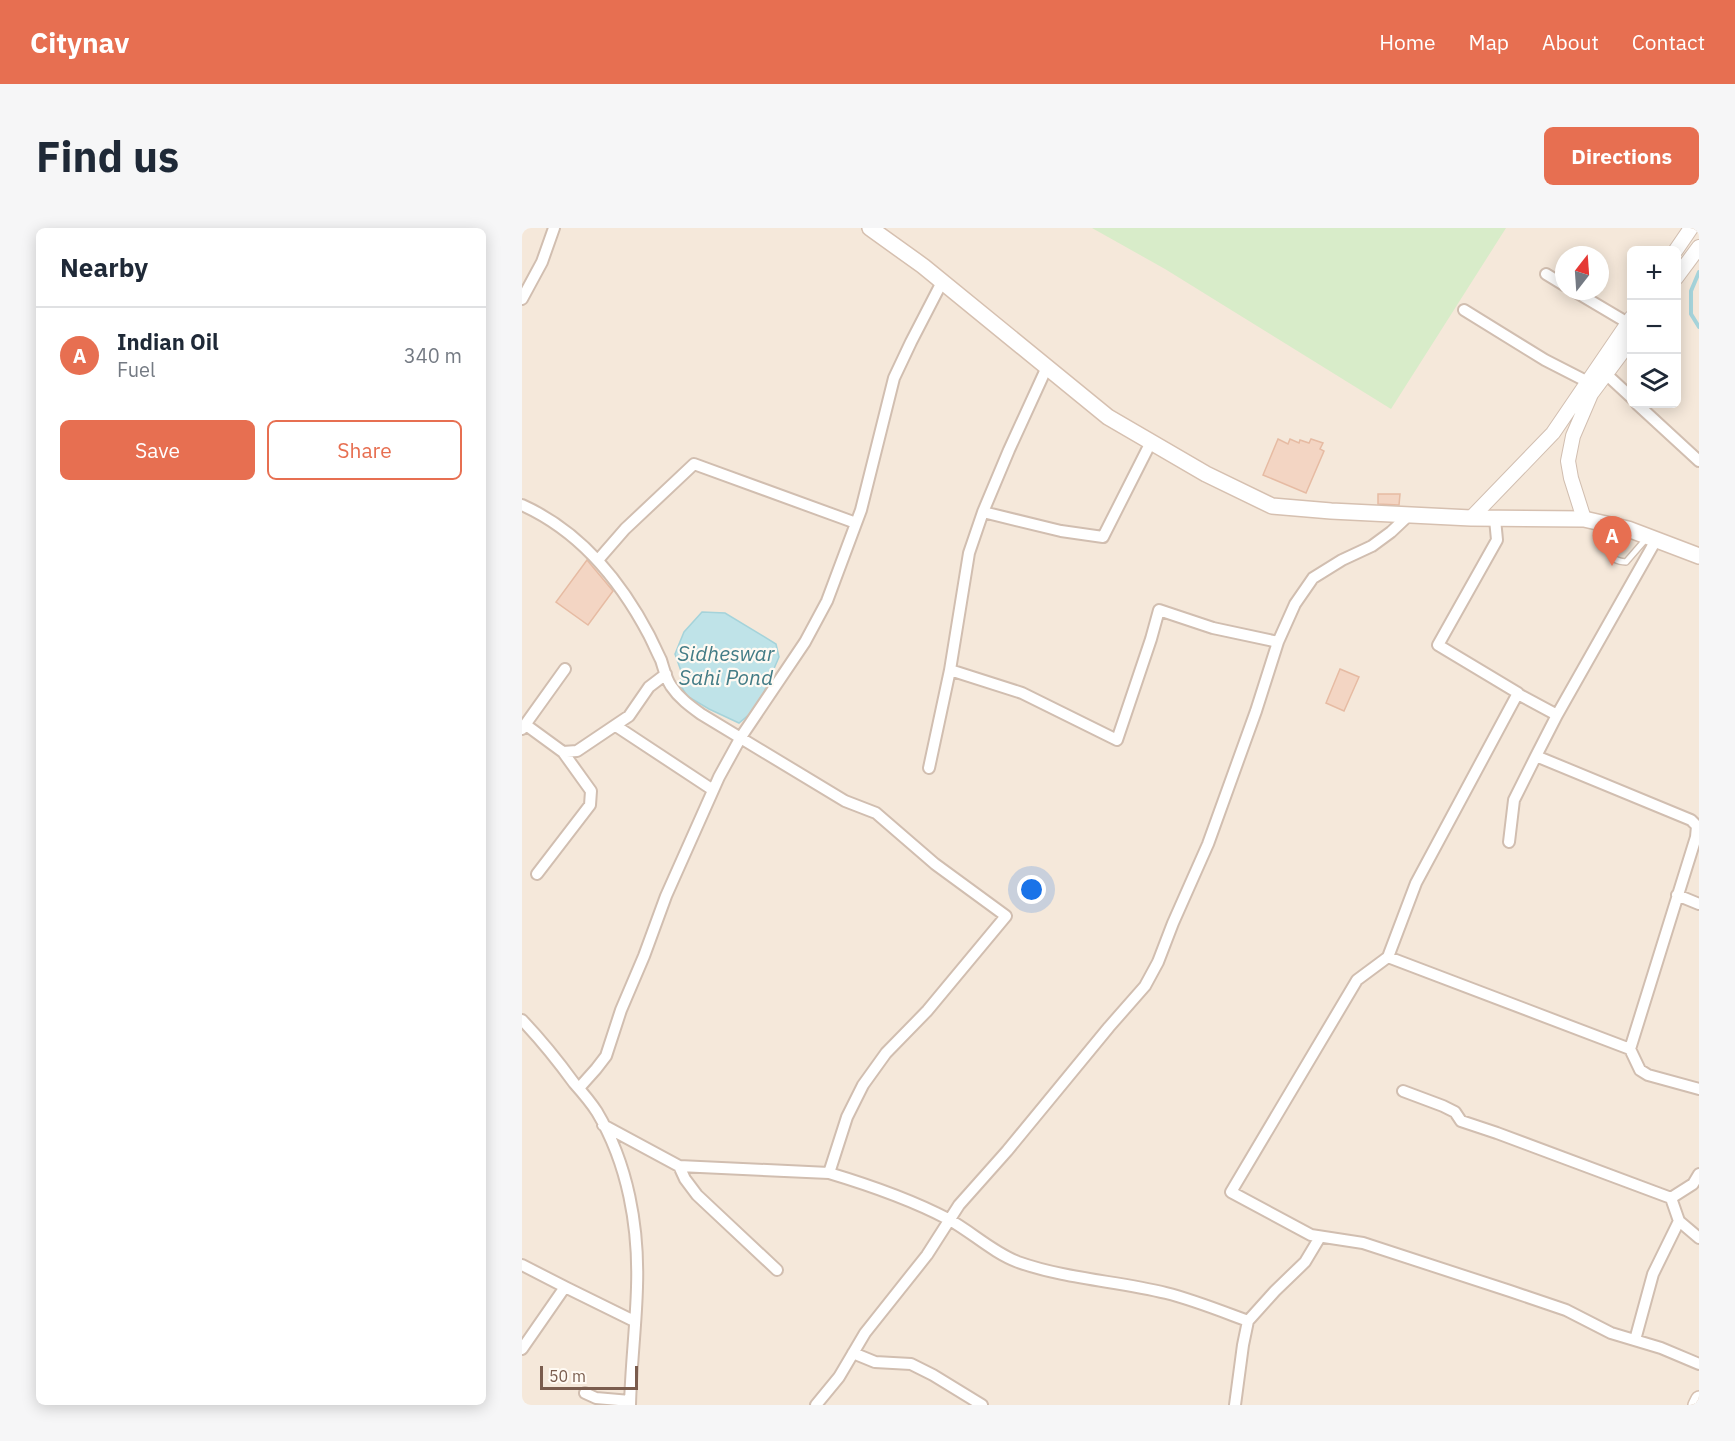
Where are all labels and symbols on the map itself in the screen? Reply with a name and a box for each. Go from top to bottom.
north arrow [1555,246,1609,300]
pin: A [1592,516,1632,566]
water label: Sidheswar Sahi Pond [677,639,776,691]
your location [1017,875,1046,904]
scale bar [540,1363,638,1390]

